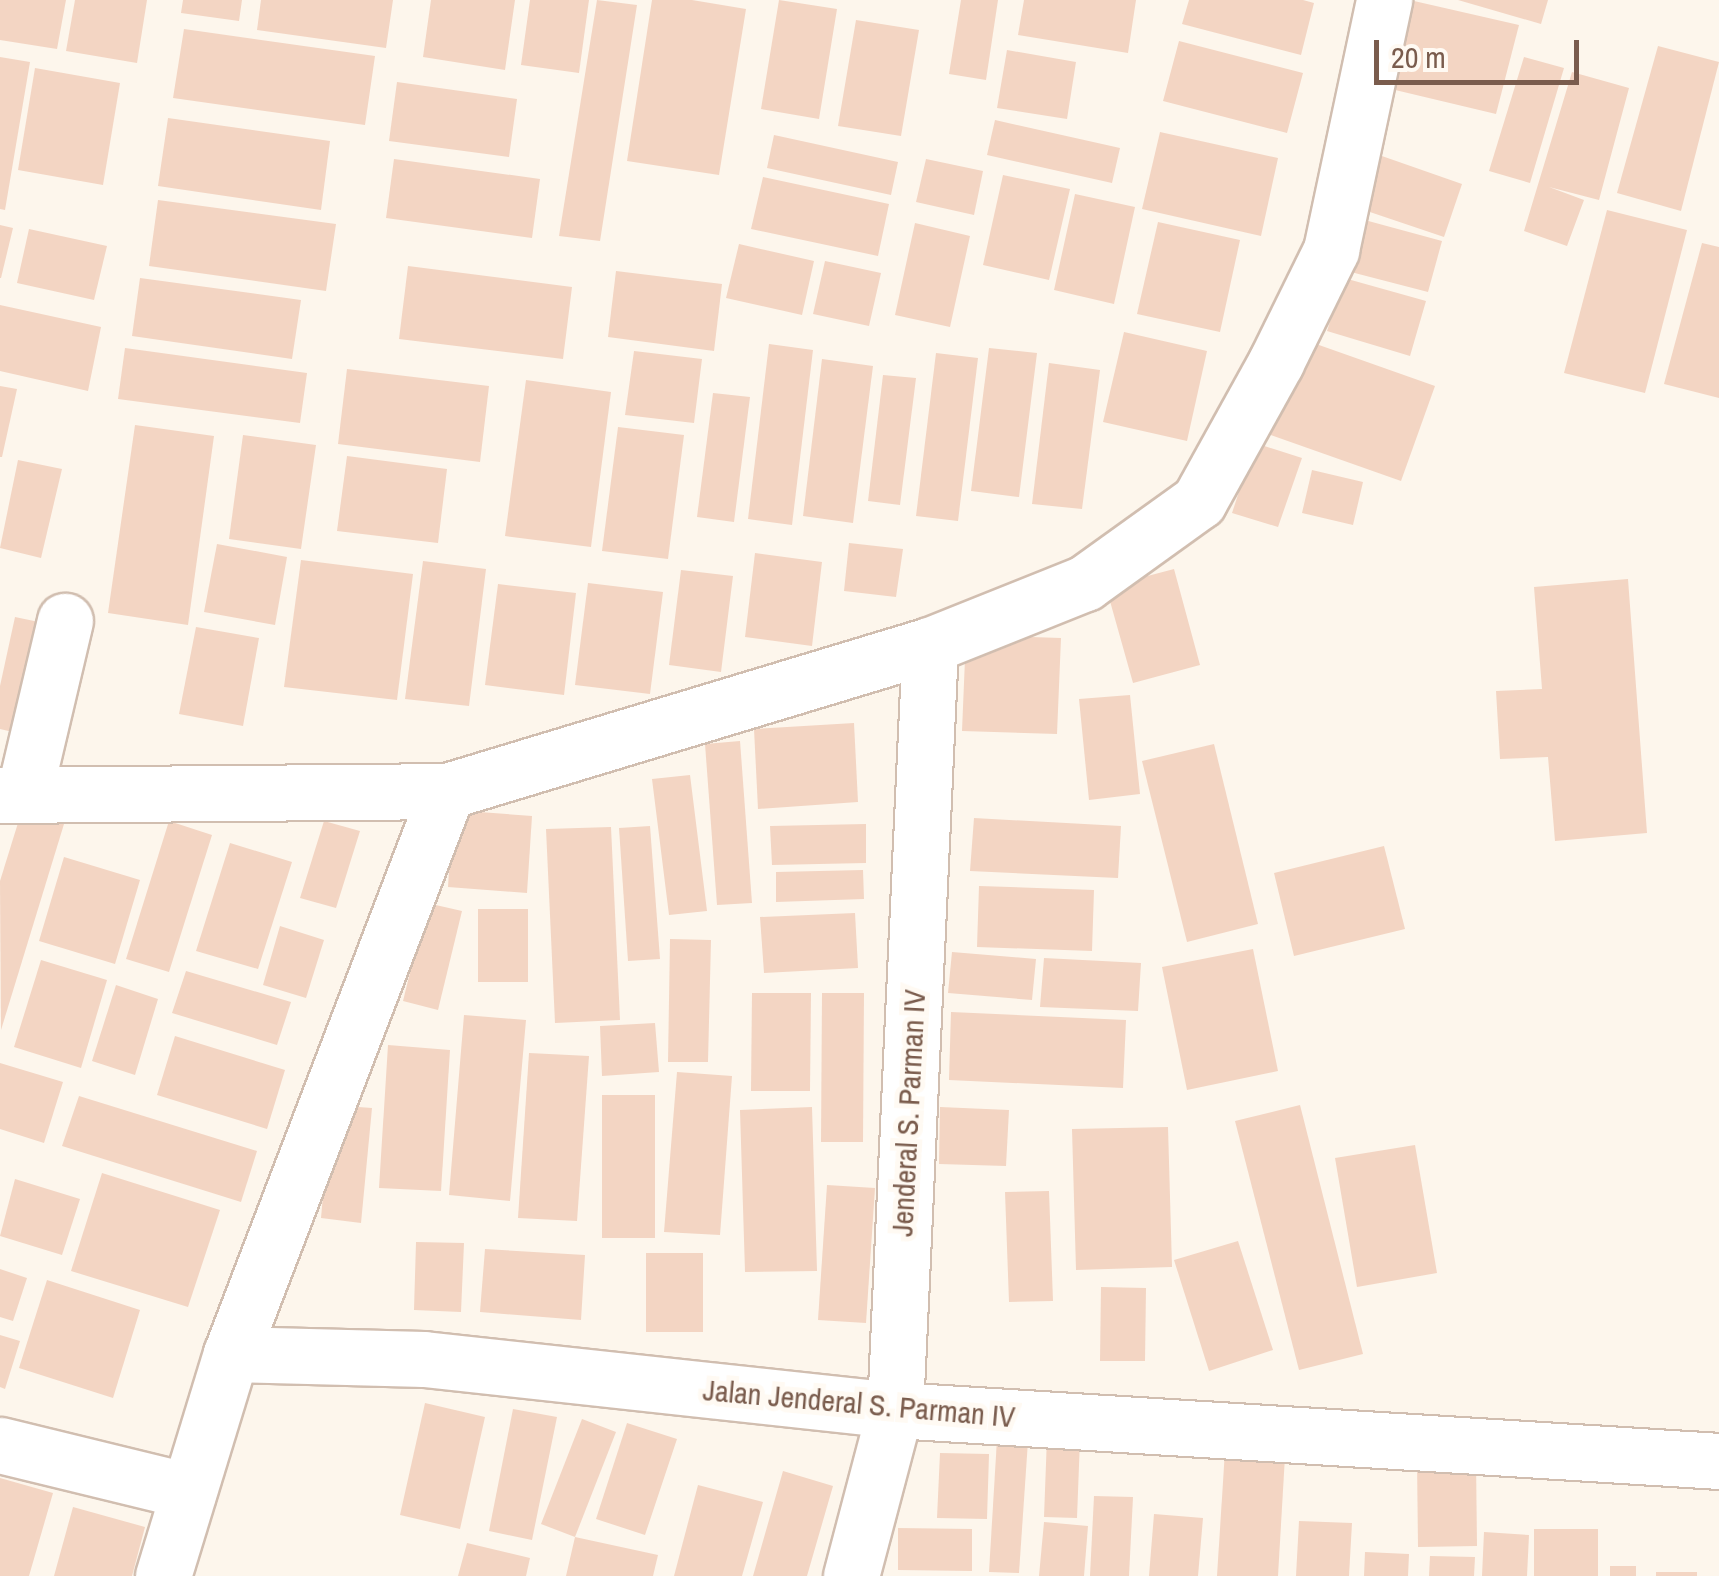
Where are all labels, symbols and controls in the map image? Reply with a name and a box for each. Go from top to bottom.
scale bar [1379,20,1584,82]
text: 20 m [1391,37,1446,77]
street label: Jenderal S. Parman IV [884,988,932,1238]
street label: Jalan Jenderal S. Parman IV [701,1371,1017,1435]

